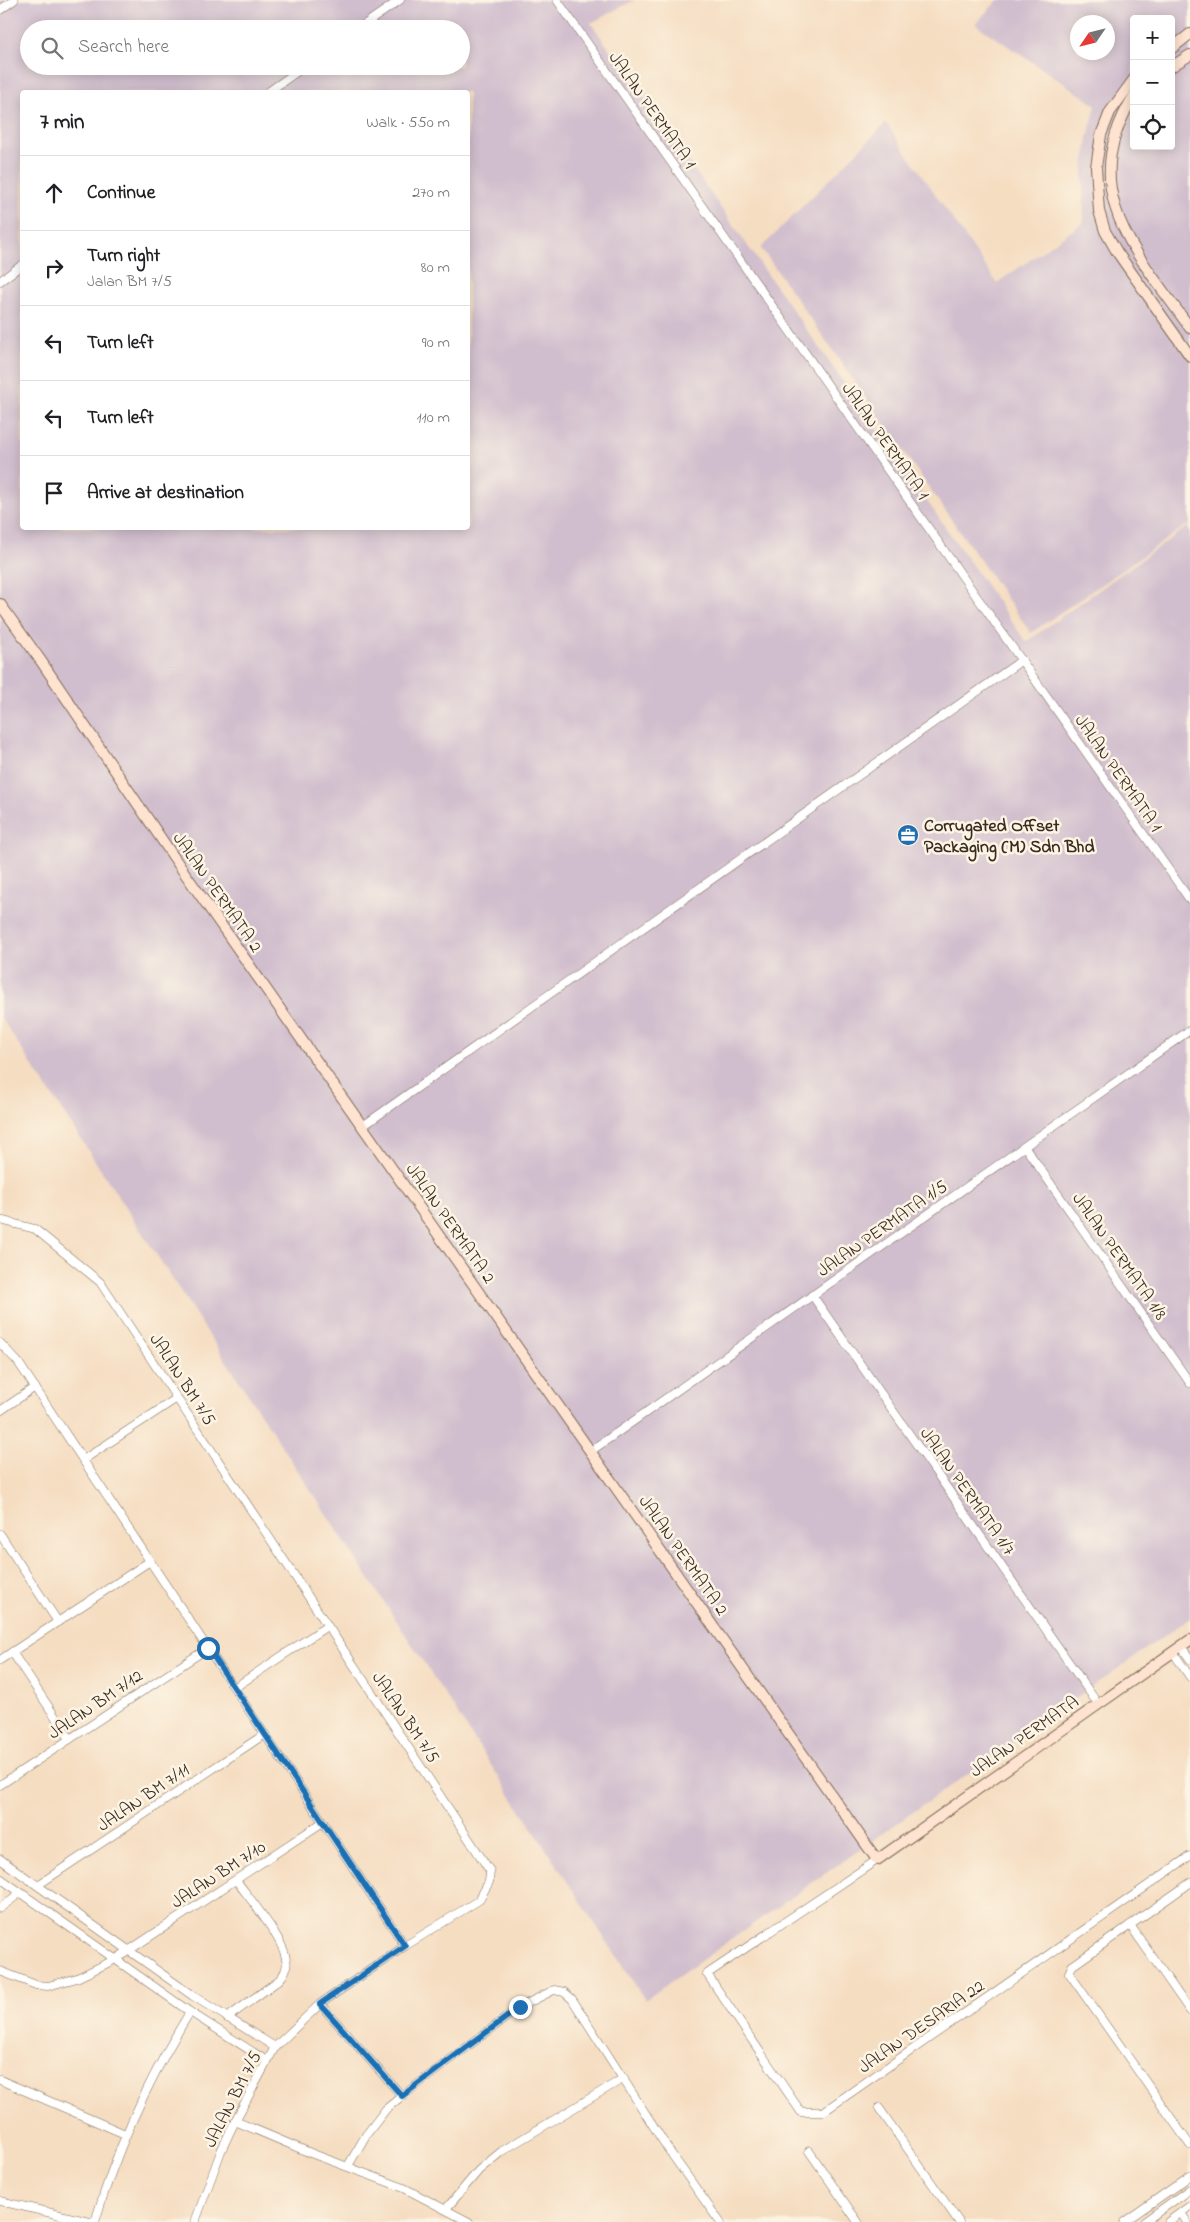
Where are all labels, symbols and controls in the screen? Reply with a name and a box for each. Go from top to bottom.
north arrow [1070,15,1115,60]
map controls [1130,15,1175,150]
button: + [1130,15,1175,60]
search box [20,20,470,75]
icon: search [38,34,66,62]
text: Search here [78,34,169,61]
street label: JALAN PERMATA 1 [601,47,702,175]
button: − [1130,60,1175,105]
button: locate [1130,105,1175,150]
text: 7 min [40,108,84,138]
text: Walk · 550 m [366,111,450,135]
icon: ahead [40,179,68,207]
text: Continue [87,180,155,207]
text: 270 m [412,181,450,205]
text: Turn right [87,243,160,270]
icon: right [40,254,68,282]
text: 80 m [421,256,450,280]
text: Jalan BM 7/5 [87,270,172,294]
icon: left [40,329,68,357]
text: Turn left [87,330,154,357]
text: 90 m [422,331,450,355]
street label: JALAN PERMATA 1 [834,378,935,506]
icon: left [40,404,68,432]
text: Turn left [87,405,154,432]
text: 110 m [416,406,450,430]
icon: arrive [40,479,68,507]
text: Arrive at destination [87,480,244,507]
street label: JALAN PERMATA 1 [1067,710,1168,838]
place label: Corrugated Offset Packaging (M) Sdn Bhd [924,814,1095,862]
office icon: Corrugated Offset Packaging (M) Sdn Bhd [896,823,920,847]
street label: JALAN PERMATA 2 [165,828,268,959]
street label: JALAN PERMATA 2 [398,1159,501,1290]
street label: JALAN PERMATA 1/5 [813,1175,954,1284]
street label: JALAN PERMATA 1/8 [1065,1188,1172,1326]
street label: JALAN BM 7/5 [142,1329,221,1431]
street label: JALAN PERMATA 1/7 [912,1423,1021,1562]
street label: JALAN PERMATA 2 [631,1491,734,1622]
route start [197,1637,220,1660]
street label: JALAN BM 7/12 [43,1664,149,1747]
street label: JALAN BM 7/5 [364,1667,445,1769]
street label: JALAN PERMATA [965,1690,1085,1785]
street label: JALAN BM 7/11 [93,1758,196,1839]
street label: JALAN BM 7/10 [167,1835,272,1916]
street label: JALAN DESARIA 22 [854,1974,991,2081]
route end [509,1996,532,2019]
street label: JALAN BM 7/5 [198,2047,269,2153]

